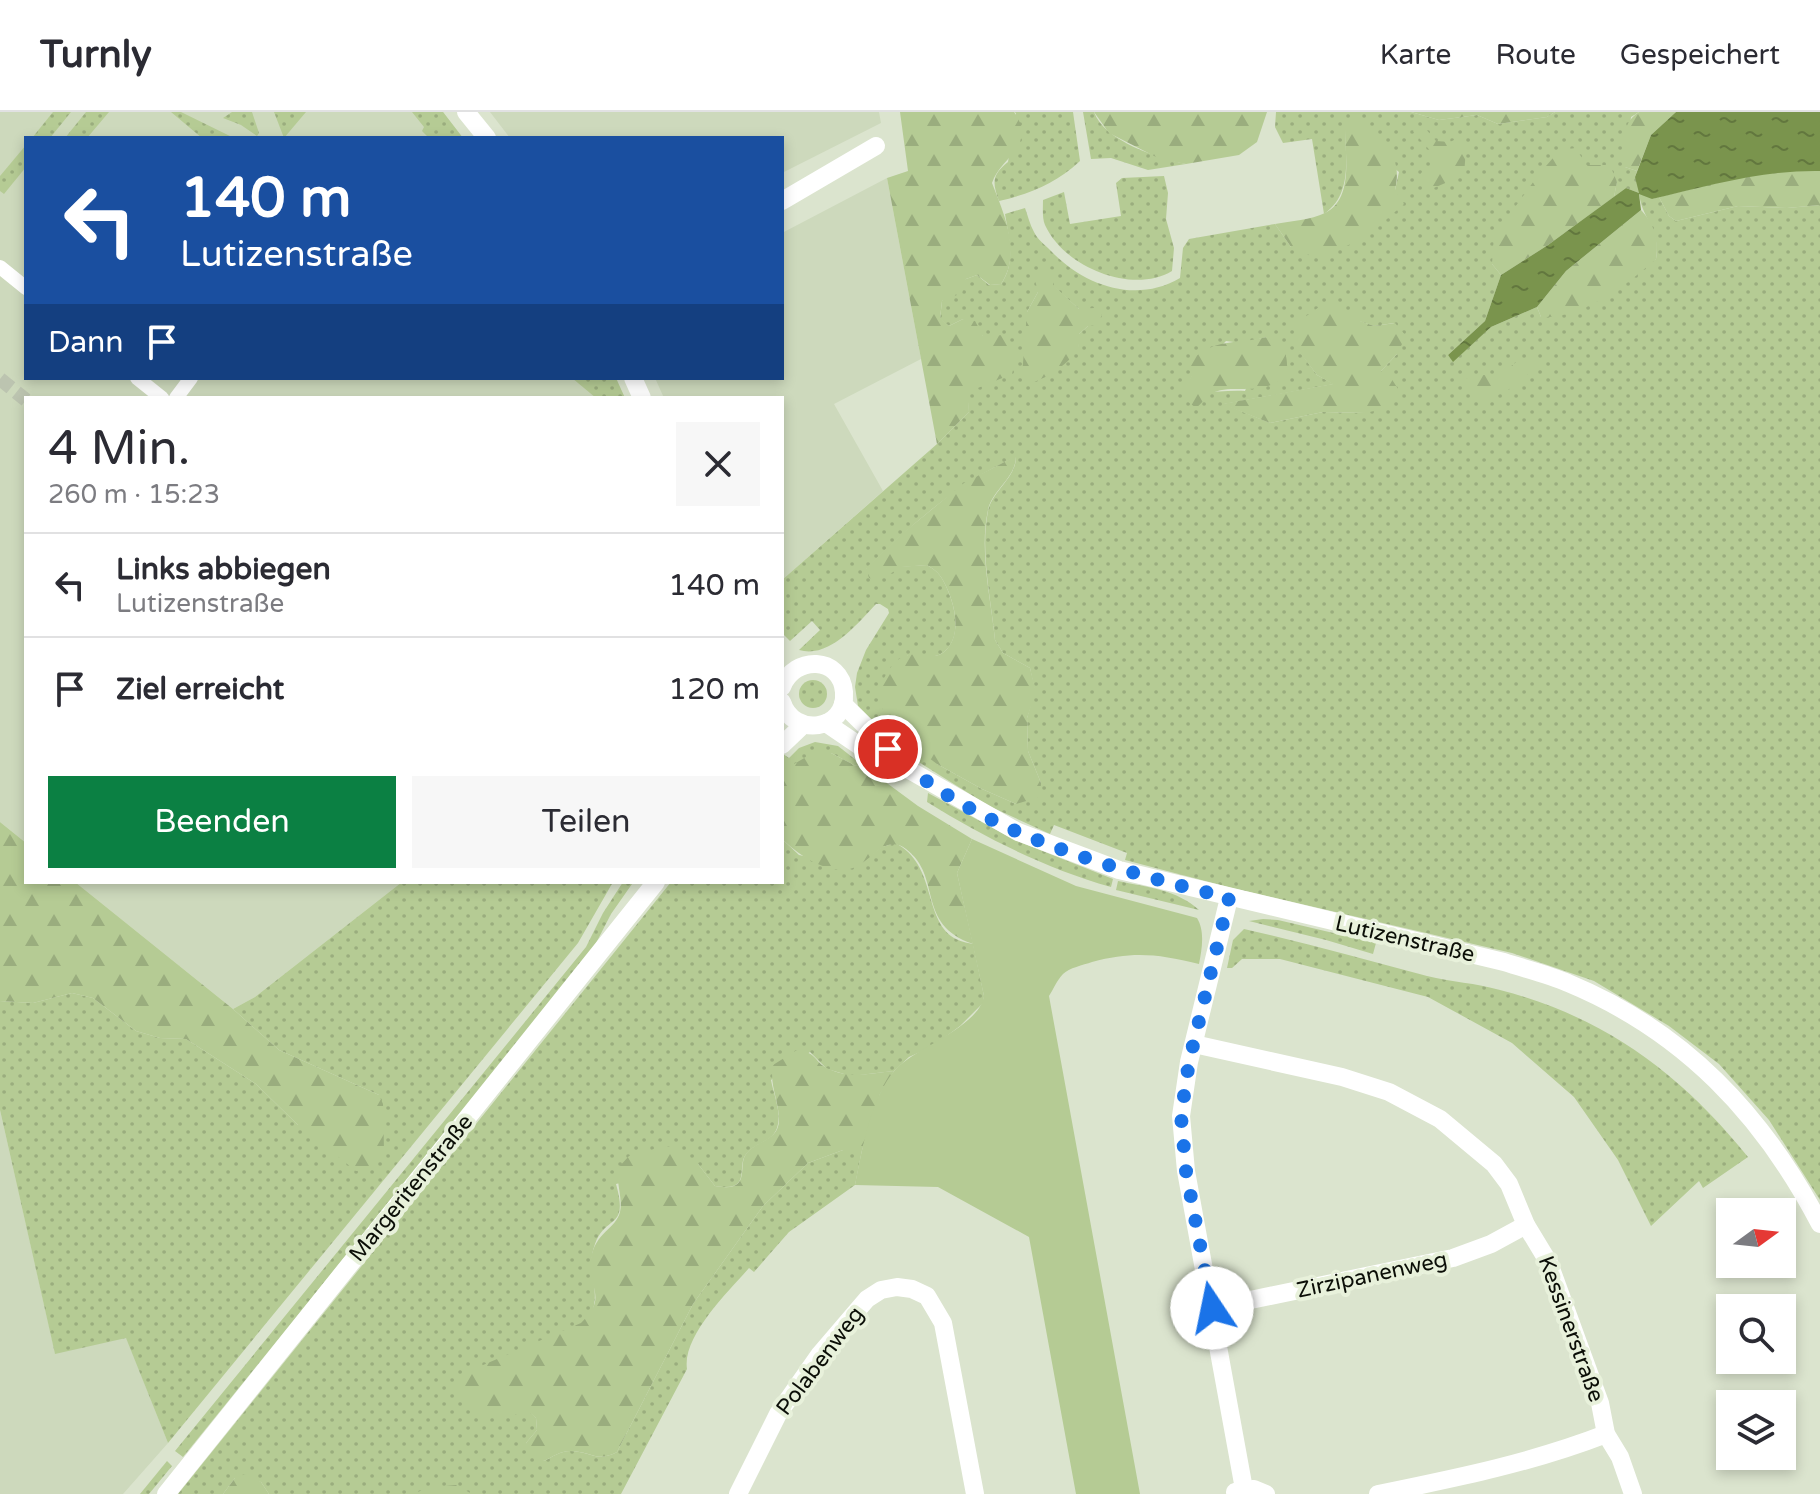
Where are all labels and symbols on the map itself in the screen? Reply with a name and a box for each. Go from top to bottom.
pin [854,715,922,783]
street label: Lutizenstraße [1333,910,1477,968]
street label: Margeritenstraße [344,1109,478,1267]
north arrow [1716,1198,1796,1278]
street label: Zirzipanenweg [1294,1246,1450,1304]
street label: Kessinerstraße [1533,1252,1609,1406]
position arrow [1170,1266,1254,1350]
street label: Polabenweg [771,1302,869,1420]

